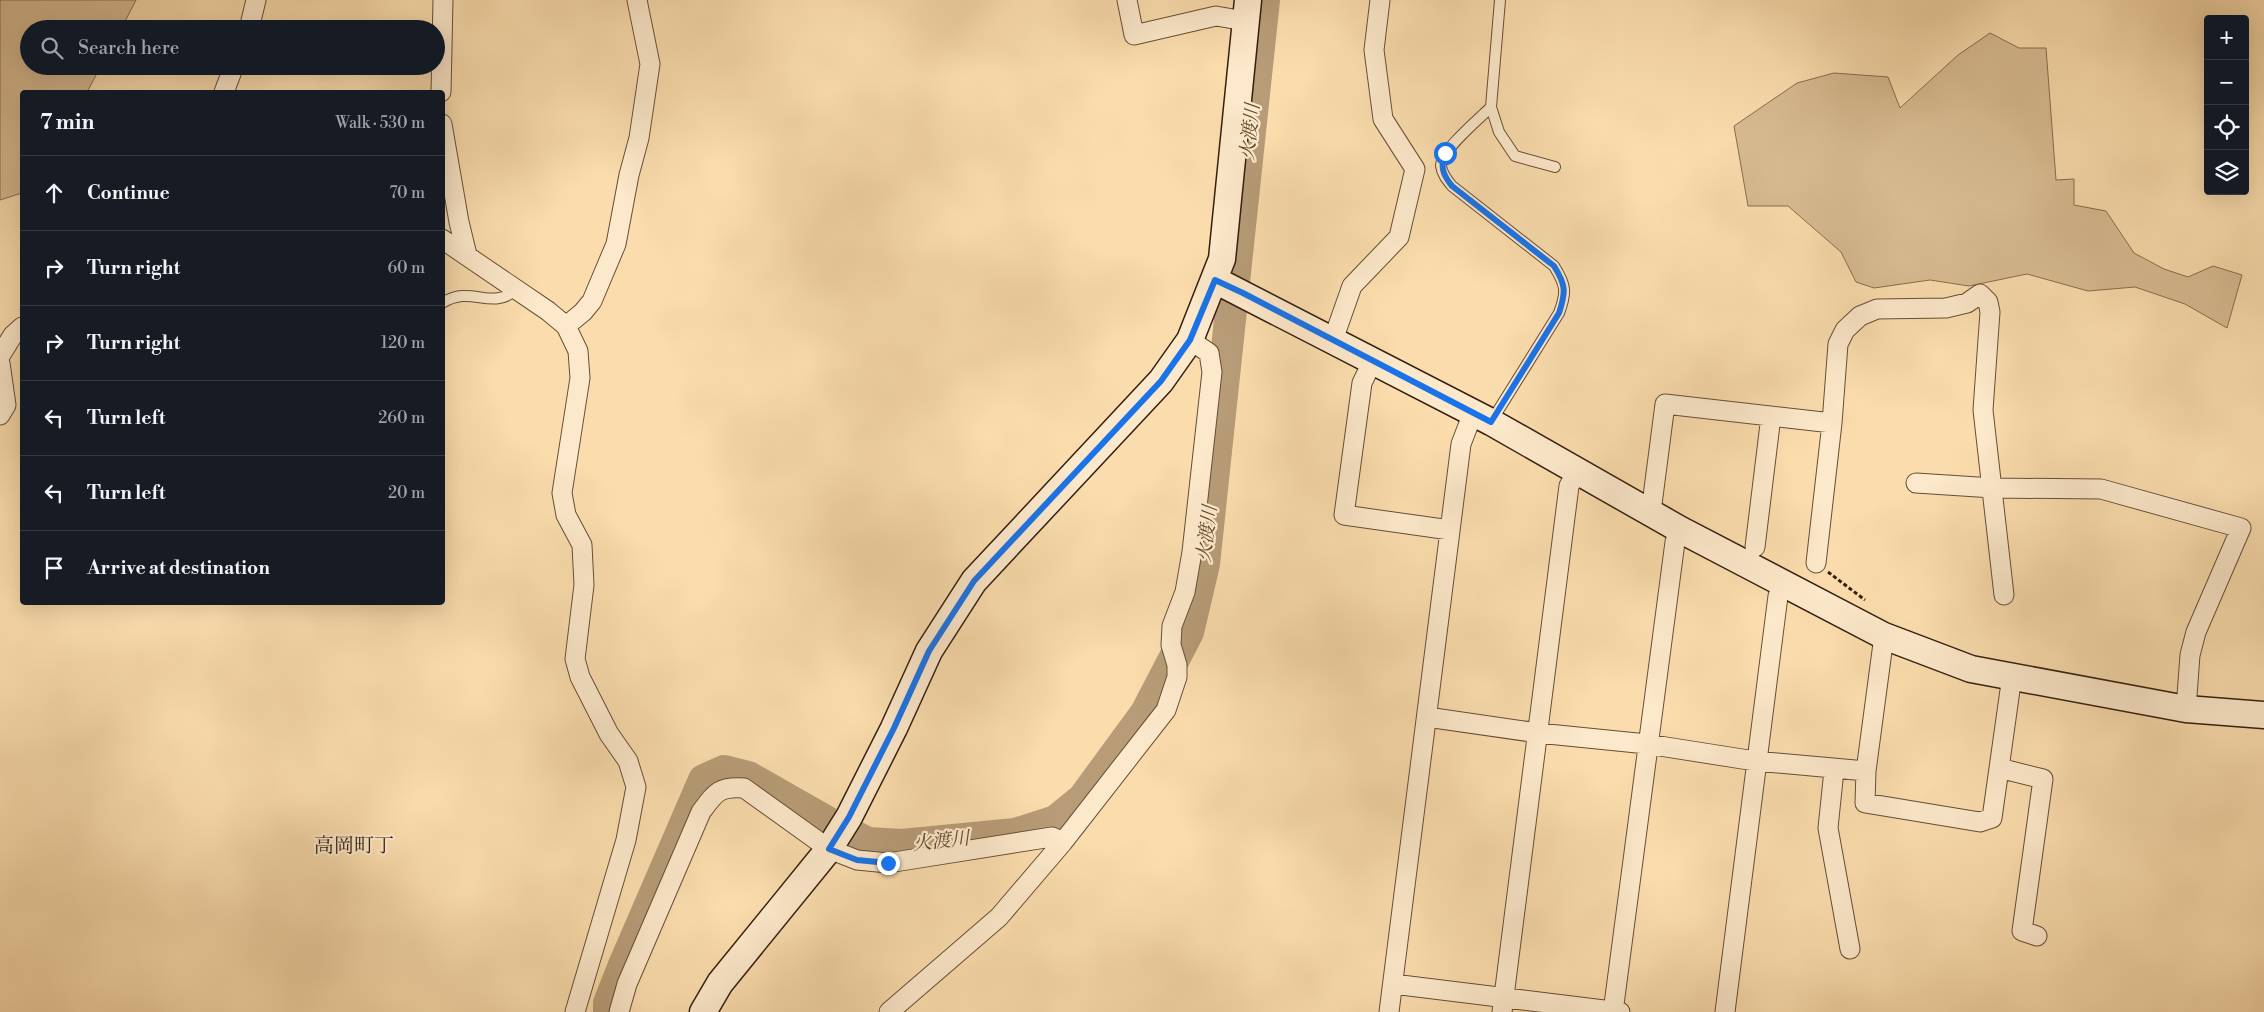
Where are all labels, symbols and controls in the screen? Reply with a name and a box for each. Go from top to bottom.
map controls [2204,15,2249,195]
button: + [2204,15,2249,60]
search box [20,20,445,75]
icon: search [38,34,66,62]
text: Search here [78,36,179,60]
button: − [2204,60,2249,105]
water label: 火渡川 [1235,100,1265,162]
button: locate [2204,105,2249,150]
text: 7 min [40,110,94,136]
text: Walk · 530 m [336,113,425,133]
route start [1434,142,1457,165]
button: layers [2204,150,2249,195]
icon: ahead [40,179,68,207]
text: Continue [87,181,170,205]
text: 70 m [389,183,425,203]
icon: right [40,254,68,282]
text: Turn right [87,256,180,280]
text: 60 m [387,258,425,278]
icon: right [40,329,68,357]
text: Turn right [87,331,180,355]
text: 120 m [381,333,425,353]
icon: left [40,404,68,432]
text: Turn left [87,406,166,430]
text: 260 m [378,408,425,428]
icon: left [40,479,68,507]
text: Turn left [87,481,166,505]
text: 20 m [388,483,425,503]
water label: 火渡川 [1192,502,1223,564]
icon: arrive [40,554,68,582]
text: Arrive at destination [87,556,270,580]
water label: 火渡川 [911,826,973,856]
district label: 高岡町丁 [314,834,394,859]
route end [877,852,900,875]

